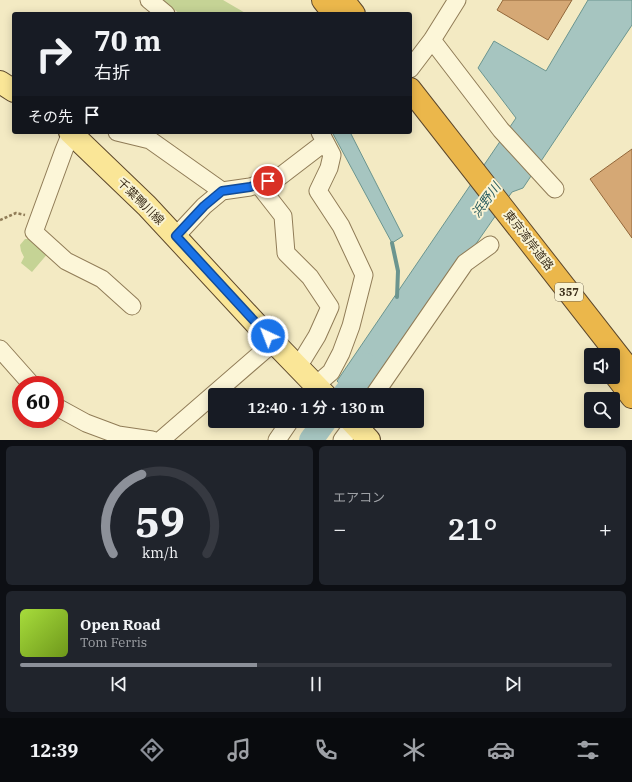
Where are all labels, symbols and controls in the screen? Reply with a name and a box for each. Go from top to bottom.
text: 70 m [94,22,161,59]
icon: right [28,28,80,80]
text: 右折 [94,61,130,84]
icon: arrive [81,104,103,126]
text: その先 [28,107,73,126]
pin [251,164,285,198]
icon: arrive [257,170,279,192]
street label: 千葉鴨川線 [114,174,168,228]
water label: 浜野川 [468,178,506,221]
street label: 東京湾岸道路 [501,207,557,273]
road number: 357 [555,283,583,301]
position arrow [247,315,289,357]
map controls [584,348,620,428]
button: sound [584,348,620,384]
speed limit sign: 60 [12,376,64,428]
button: search [584,392,620,428]
text: 12:40 · 1 分 · 130 m [247,398,385,417]
text: エアコン [333,489,385,506]
text: 59 [135,493,184,547]
text: 21° [447,509,498,548]
text: − [333,514,346,543]
text: + [599,514,612,543]
text: km/h [141,542,178,561]
text: Open Road [80,615,160,634]
text: Tom Ferris [80,634,147,651]
icon: previous [108,673,130,695]
icon: pause [305,673,327,695]
icon: next [502,673,524,695]
icon: directions [138,736,166,764]
icon: music [225,736,253,764]
icon: phone [312,736,340,764]
icon: climate [400,736,428,764]
icon: car [487,736,515,764]
icon: filters [574,736,602,764]
text: 12:39 [30,739,78,762]

